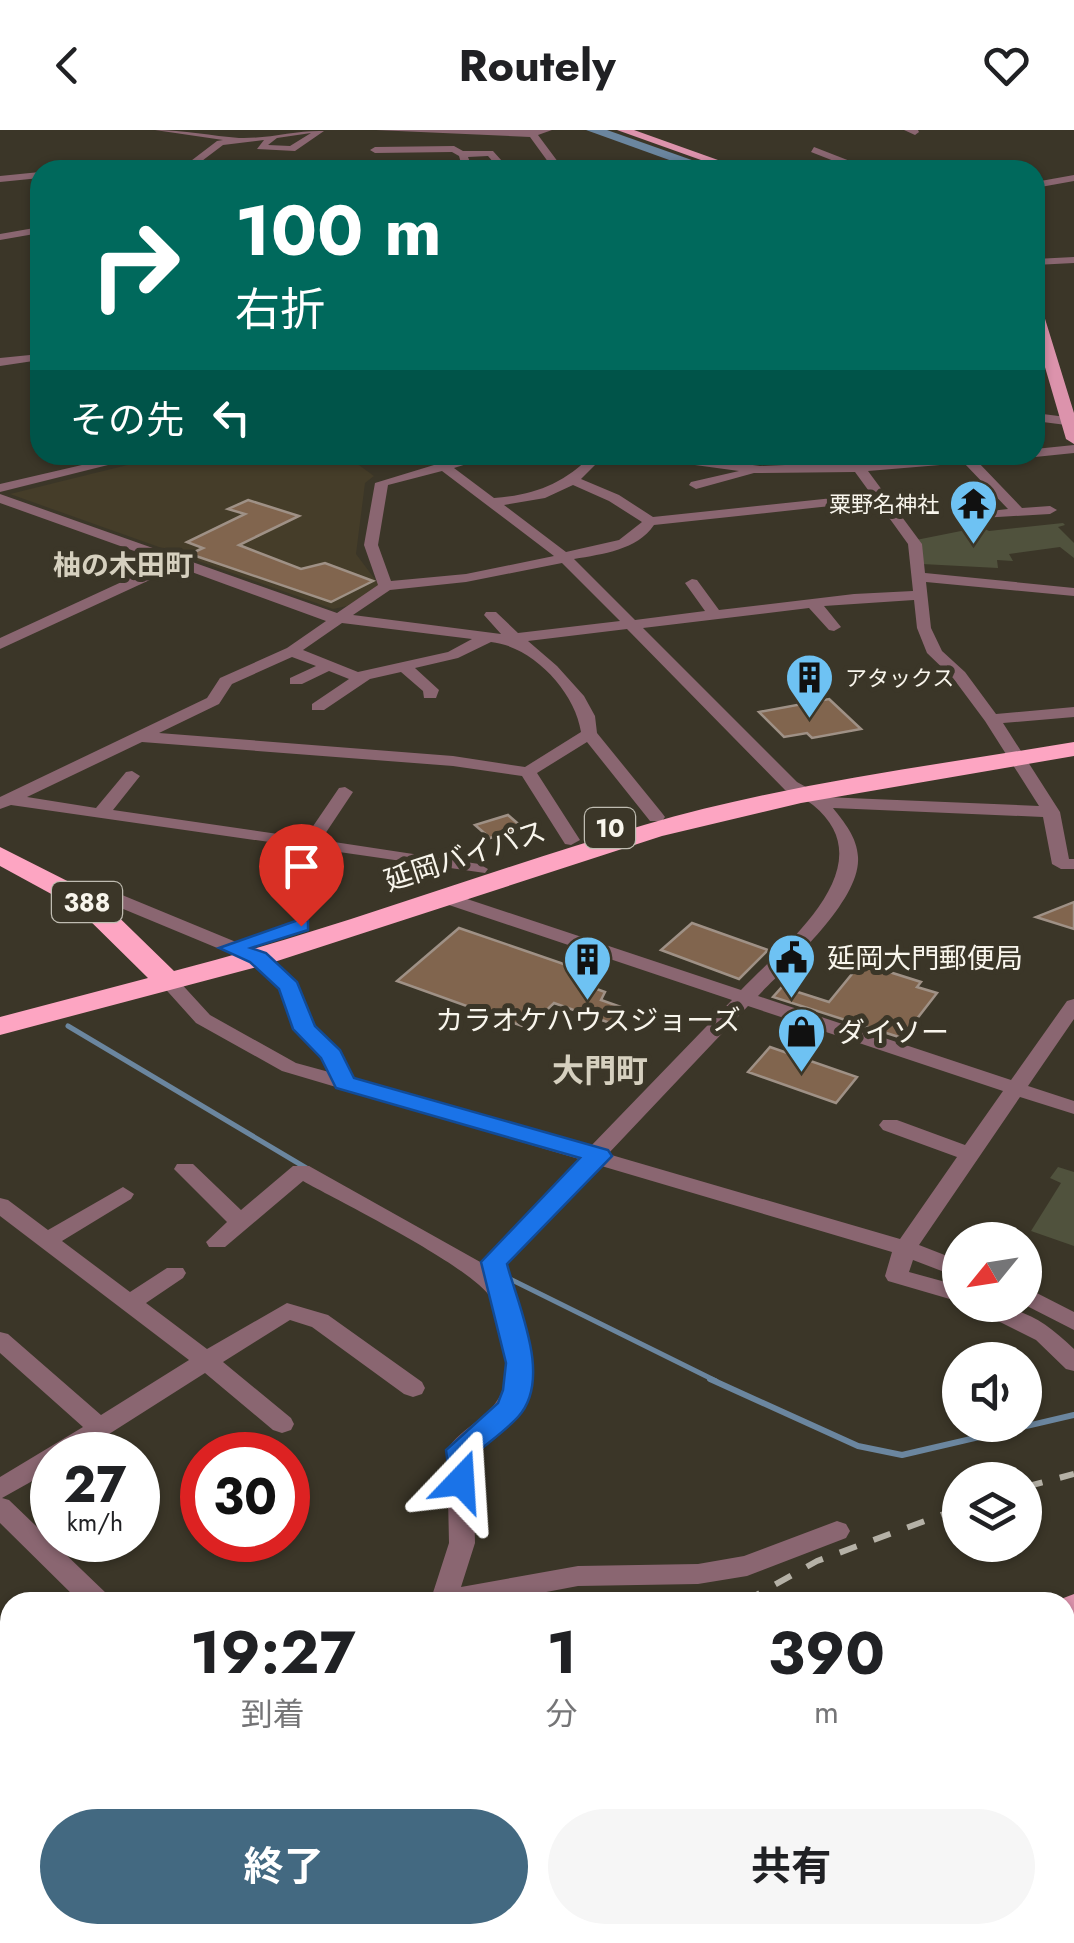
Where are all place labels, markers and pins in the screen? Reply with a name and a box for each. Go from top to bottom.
temple icon: 粟野名神社 [948,478,1000,546]
place label: 粟野名神社 [829,488,939,520]
building icon: アタックス [784,652,836,720]
place label: アタックス [845,662,954,694]
pin [259,824,344,927]
public building icon: 延岡大門郵便局 [766,932,818,1000]
building icon: カラオケハウスジョーズ [562,934,614,1002]
place label: 延岡大門郵便局 [827,938,1023,979]
place label: カラオケハウスジョーズ [435,1000,741,1041]
shop icon: ダイソー [776,1006,828,1074]
place label: ダイソー [837,1012,949,1053]

